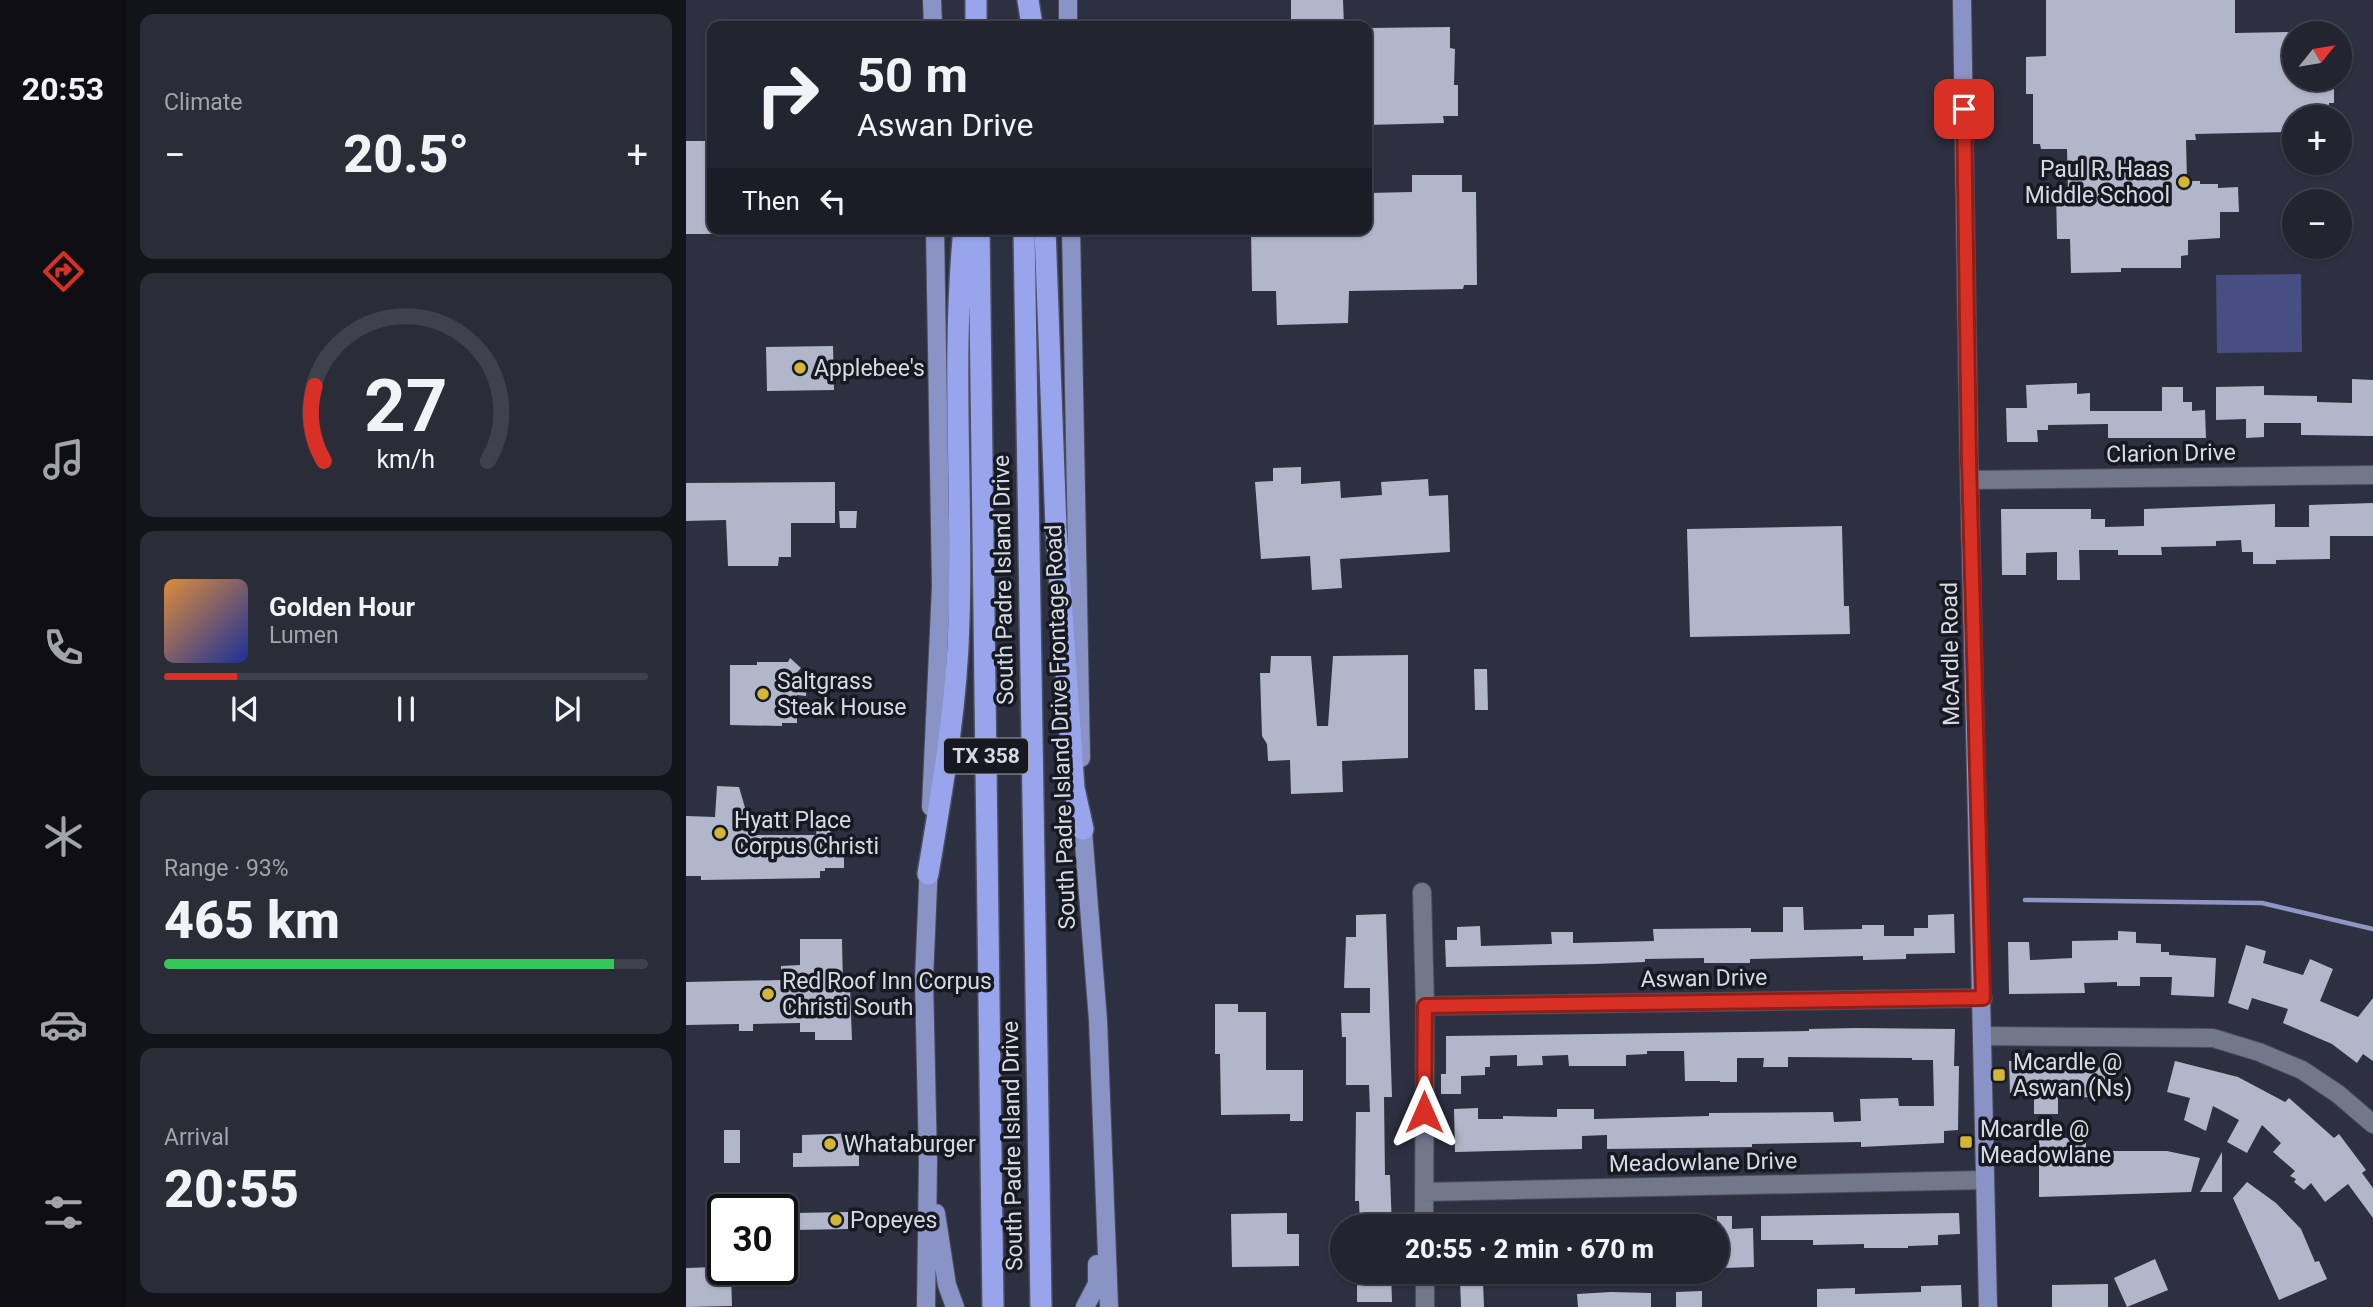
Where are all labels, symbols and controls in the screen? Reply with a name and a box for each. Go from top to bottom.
north arrow [2282,21,2352,91]
map controls [2282,21,2352,259]
text: 50 m [857,47,968,104]
icon: right [742,49,833,140]
text: 20:53 [22,70,104,108]
pin [1934,79,1994,139]
text: Climate [164,89,243,116]
icon: arrive [1945,90,1983,128]
button: + [2282,105,2352,175]
text: Aswan Drive [857,106,1033,144]
text: 20.5° [343,124,469,185]
text: − [164,133,186,177]
text: + [626,133,648,177]
place label: Paul R. Haas Middle School [2025,156,2170,209]
marker: Paul R. Haas Middle School [2176,174,2192,190]
icon: left [814,182,852,220]
text: Then [742,186,800,216]
button: − [2282,189,2352,259]
icon: directions [39,247,88,296]
place label: Applebee's [814,355,925,382]
marker: Applebee's [792,360,808,376]
text: 27 [364,363,448,449]
icon: music [39,435,88,484]
street label: Clarion Drive [2106,439,2236,468]
text: km/h [377,445,435,474]
street label: South Padre Island Drive [988,455,1019,705]
street label: South Padre Island Drive Frontage Road [1040,524,1081,930]
street label: McArdle Road [1936,582,1965,726]
text: Golden Hour [269,592,415,622]
text: Lumen [269,622,339,649]
icon: phone [39,623,88,672]
place label: Saltgrass Steak House [777,668,907,721]
marker: Saltgrass Steak House [755,686,771,702]
icon: previous [226,690,264,728]
icon: pause [387,690,425,728]
icon: next [548,690,586,728]
road number: TX 358 [944,738,1028,774]
place label: Hyatt Place Corpus Christi [734,807,879,860]
icon: climate [39,812,88,861]
marker: Hyatt Place Corpus Christi [712,825,728,841]
text: Range · 93% [164,855,289,882]
text: 465 km [164,890,340,951]
street label: Aswan Drive [1640,964,1768,993]
place label: Red Roof Inn Corpus Christi South [782,968,992,1021]
marker: Red Roof Inn Corpus Christi South [760,986,776,1002]
icon: car [39,1000,88,1049]
street label: South Padre Island Drive [997,1021,1028,1271]
place label: Mcardle @ Aswan (Ns) [2013,1049,2132,1102]
marker: Mcardle @ Aswan (Ns) [1991,1067,2007,1083]
position arrow [1387,1075,1461,1149]
place label: Mcardle @ Meadowlane [1980,1116,2111,1169]
text: Arrival [164,1124,229,1151]
place label: Whataburger [844,1131,976,1158]
marker: Mcardle @ Meadowlane [1958,1134,1974,1150]
marker: Whataburger [822,1136,838,1152]
street label: Meadowlane Drive [1609,1147,1798,1178]
text: 20:55 [164,1159,299,1220]
icon: filters [39,1188,88,1237]
speed limit sign: 30 [707,1194,798,1285]
place label: Popeyes [850,1207,937,1234]
marker: Popeyes [828,1212,844,1228]
text: 20:55 · 2 min · 670 m [1405,1234,1654,1264]

